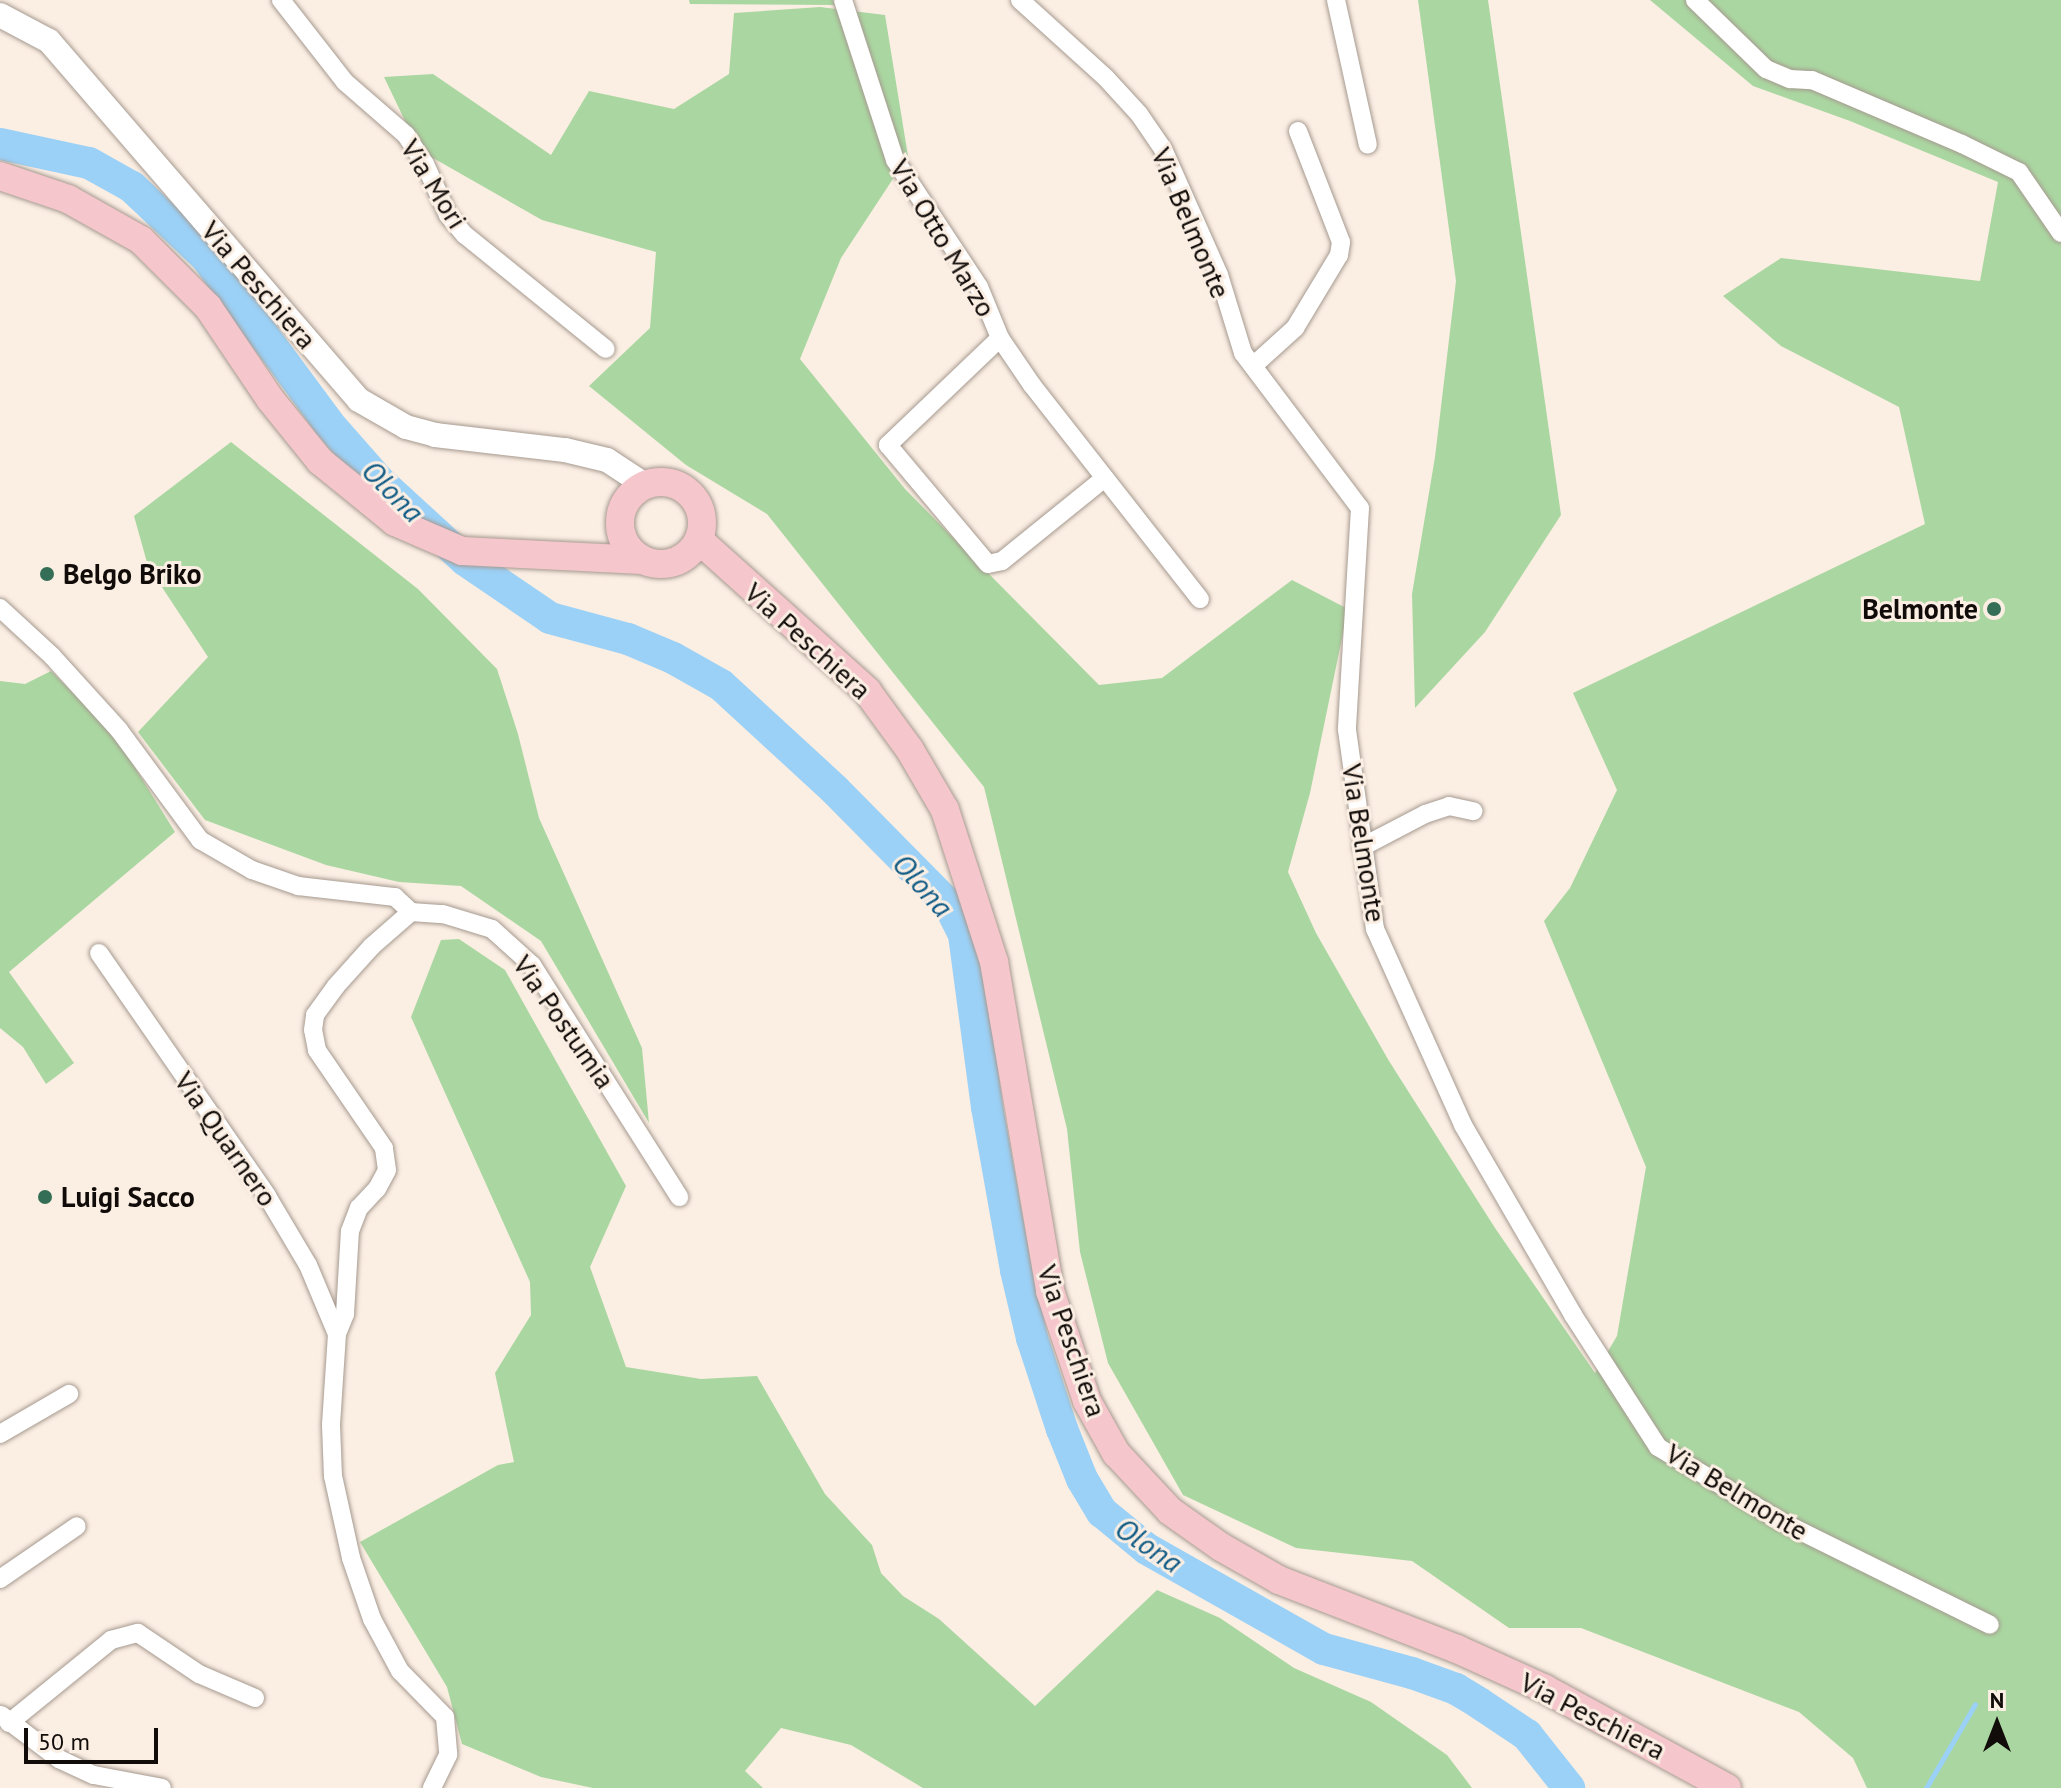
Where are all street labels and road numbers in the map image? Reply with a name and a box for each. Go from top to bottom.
street label: Via Mori [394,133,474,235]
street label: Via Belmonte [1144,143,1238,303]
street label: Via Otto Marzo [883,153,1003,323]
street label: Via Peschiera [194,214,324,356]
street label: Via Peschiera [738,575,878,707]
street label: Via Belmonte [1335,761,1393,925]
street label: Via Postumia [506,949,622,1095]
street label: Via Quarnero [167,1065,285,1213]
street label: Via Peschiera [1030,1261,1114,1421]
street label: Via Belmonte [1660,1436,1814,1548]
street label: Via Peschiera [1515,1665,1671,1767]

